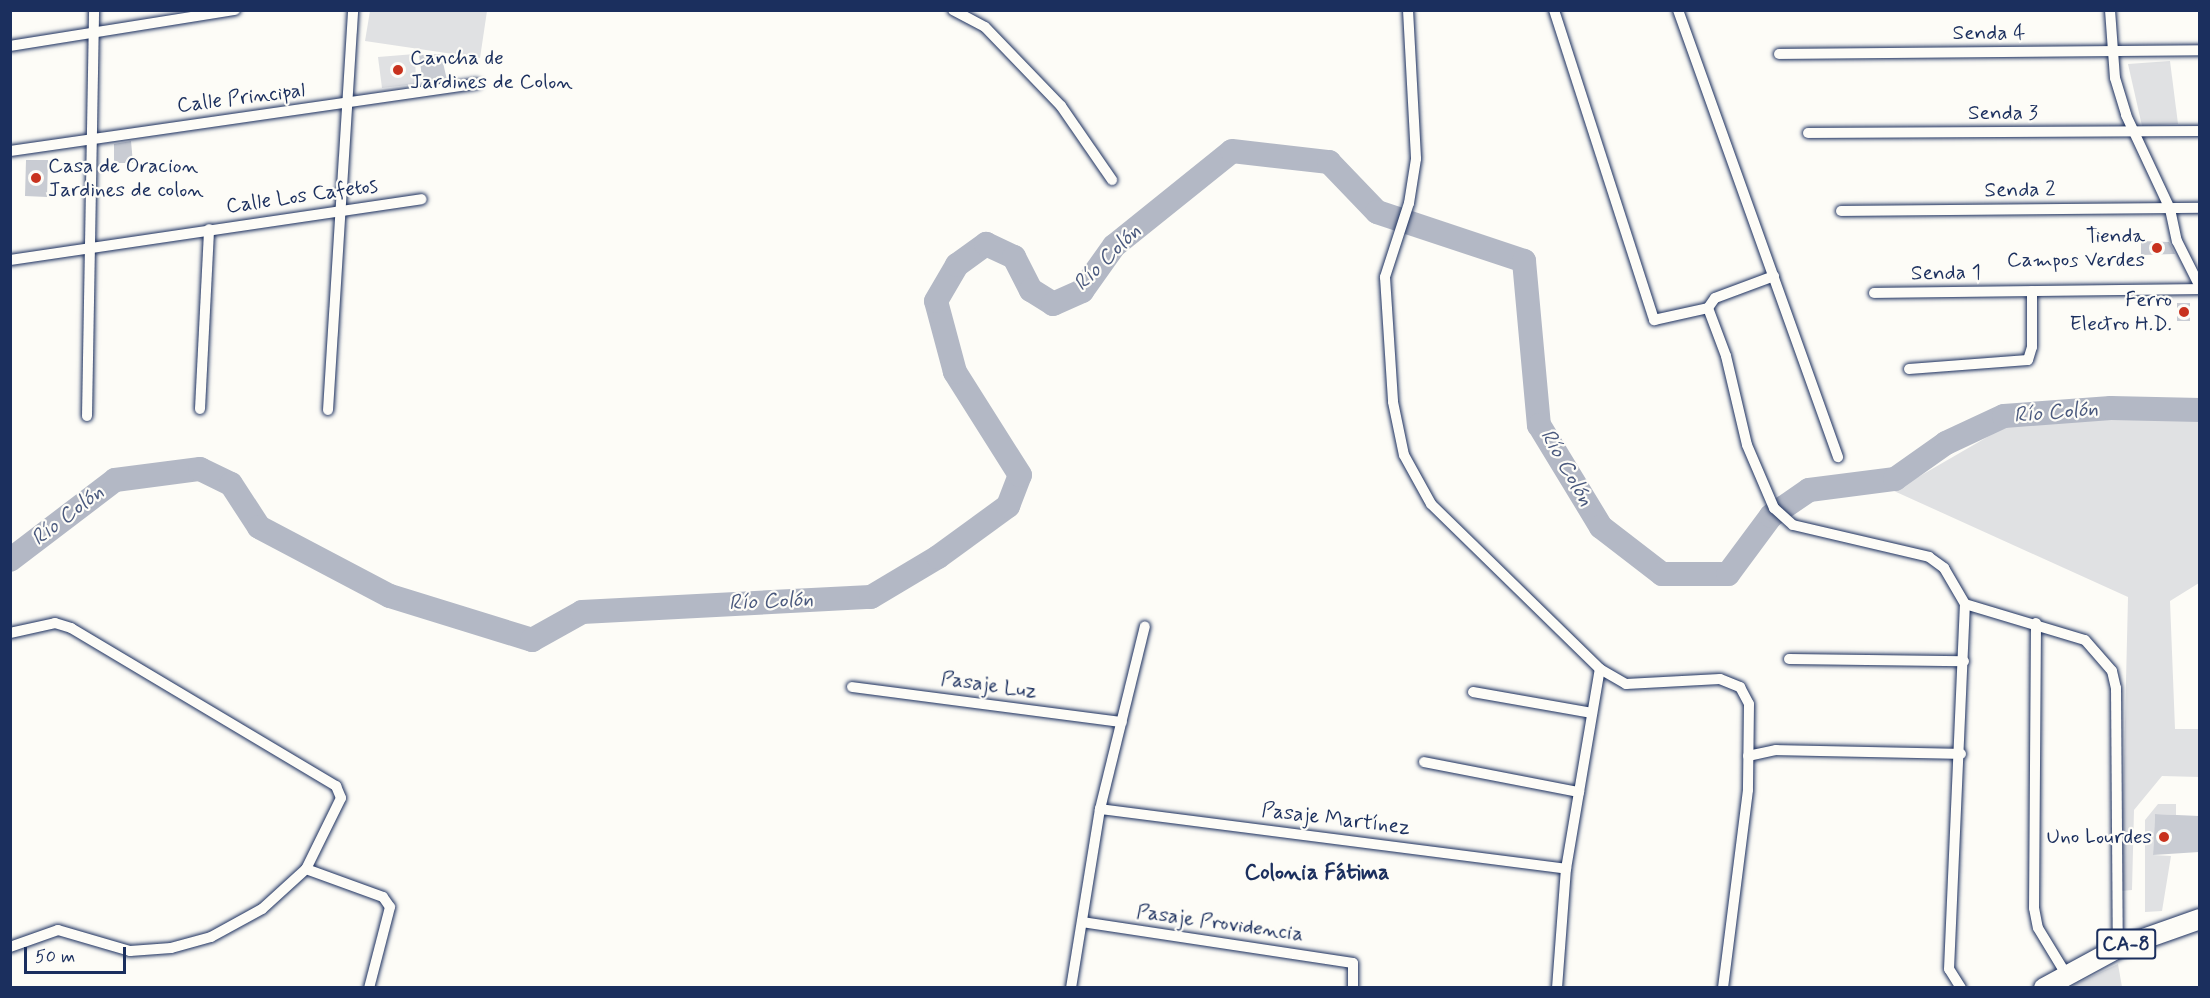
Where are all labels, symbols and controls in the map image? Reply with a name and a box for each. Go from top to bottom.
street label: Senda 4 [1953,20,2025,46]
place label: Cancha de Jardines de Colon [410,45,572,95]
marker: Cancha de Jardines de Colon [391,63,405,77]
street label: Calle Principal [174,77,308,119]
street label: Senda 3 [1968,100,2038,126]
place label: Casa de Oracion Jardines de colon [48,153,203,203]
marker: Casa de Oracion Jardines de colon [29,171,43,185]
street label: Calle Los Cafetos [222,172,382,220]
street label: Senda 2 [1984,177,2056,203]
water label: Río Colón [1069,219,1147,297]
place label: Tienda Campos Verdes [2007,223,2145,273]
marker: Tienda Campos Verdes [2150,241,2164,255]
street label: Senda 1 [1911,260,1981,286]
place label: Ferro Electro H.D. [2069,287,2172,337]
marker: Ferro Electro H.D. [2177,305,2191,319]
water label: Río Colón [2012,396,2100,430]
water label: Río Colón [1533,425,1599,511]
water label: Río Colón [26,479,110,553]
water label: Río Colón [728,587,814,617]
street label: Pasaje Luz [939,666,1039,704]
street label: Pasaje Martínez [1260,797,1412,841]
place label: Uno Lourdes [2045,824,2152,850]
marker: Uno Lourdes [2157,830,2171,844]
district label: Colonia Fátima [1245,861,1389,887]
street label: Pasaje Providencia [1135,899,1305,947]
road number: CA-8 [2096,927,2156,961]
scale bar [27,935,129,973]
text: 50 m [35,945,75,969]

